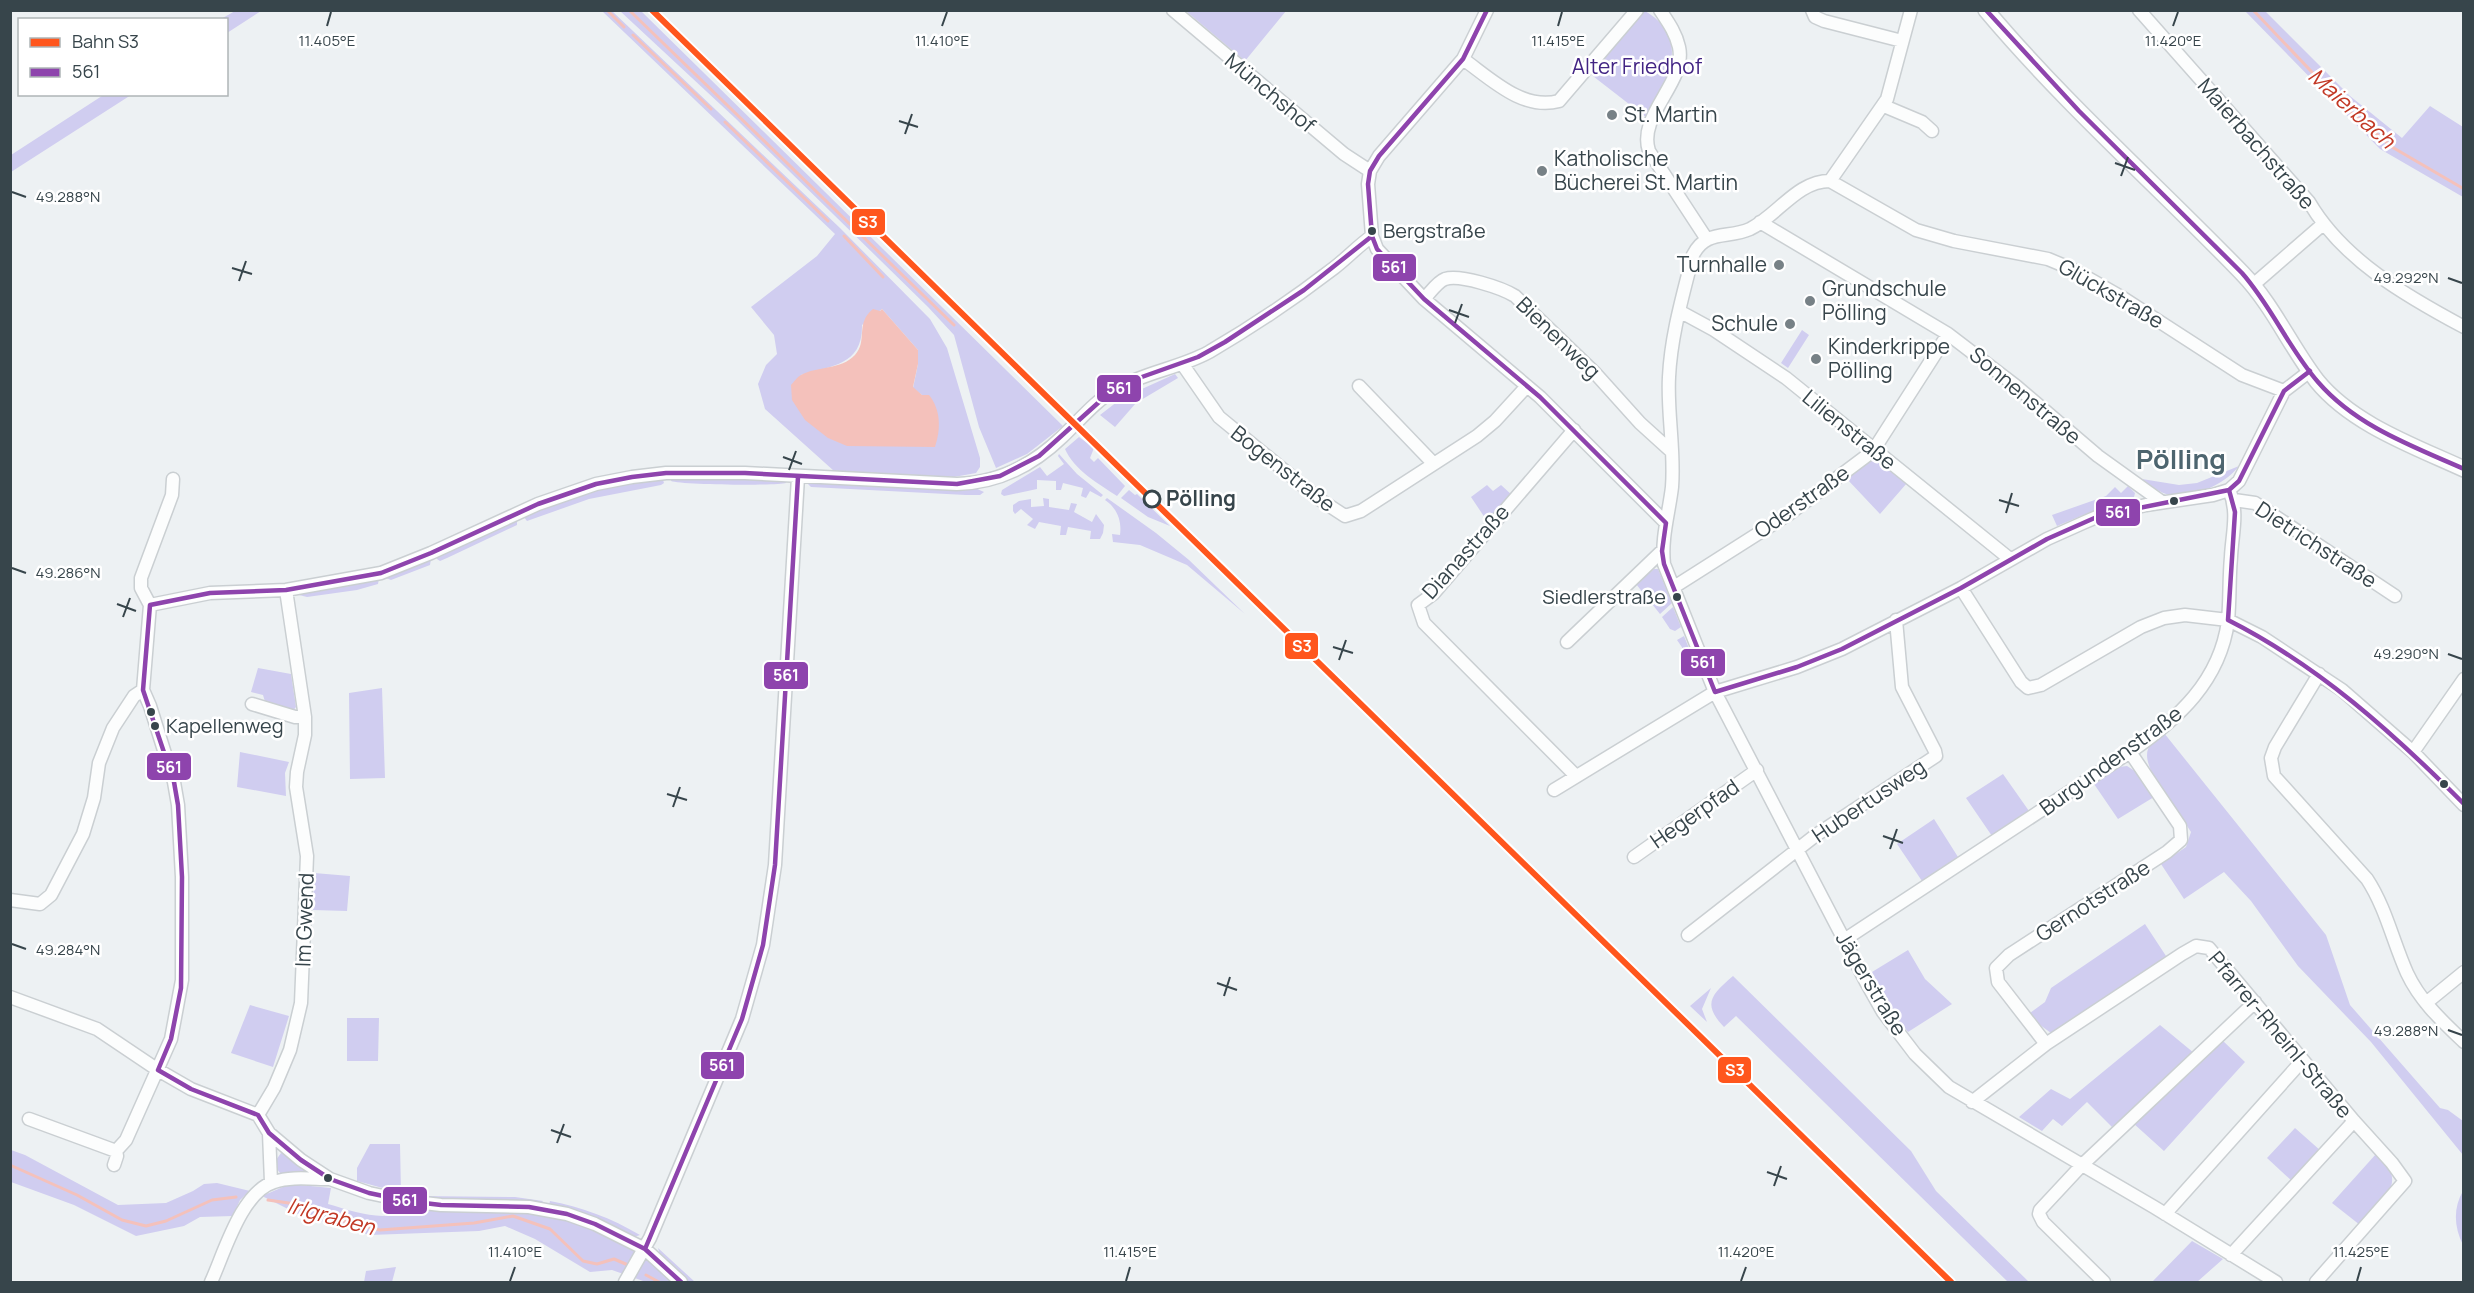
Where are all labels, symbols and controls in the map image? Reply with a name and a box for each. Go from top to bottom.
legend [18,18,228,96]
text: Bahn S3 [72,29,139,53]
text: 11.405°E [299,30,355,51]
text: 11.410°E [915,30,969,51]
text: 11.415°E [1531,30,1585,51]
text: 11.420°E [2145,30,2201,51]
street label: Münchshof [1220,46,1322,139]
park label: Alter Friedhof [1572,52,1703,80]
text: 561 [72,59,100,83]
water label: Maierbach [2302,61,2403,156]
street label: Maierbachstraße [2192,72,2322,215]
place label: St. Martin [1624,100,1718,128]
marker: St. Martin [1605,108,1619,122]
place label: Katholische Bücherei St. Martin [1554,144,1738,196]
marker: Katholische Bücherei St. Martin [1535,164,1549,178]
text: 49.288°N [36,186,100,207]
line badge: S3 [851,208,886,236]
text: S3 [858,211,878,233]
place label: Bergstraße [1383,217,1486,244]
marker: Bergstraße [1366,225,1378,237]
place label: Turnhalle [1677,250,1767,278]
street label: Glückstraße [2054,252,2169,335]
line badge: 561 [1372,253,1417,282]
text: 561 [1381,256,1407,278]
marker: Turnhalle [1772,258,1786,272]
text: 49.292°N [2374,267,2438,288]
place label: Grundschule Pölling [1822,274,1946,326]
street label: Bienenweg [1510,290,1607,385]
marker: Grundschule Pölling [1803,294,1817,308]
place label: Schule [1711,309,1778,337]
marker: Schule [1783,317,1797,331]
place label: Kinderkrippe Pölling [1828,332,1950,384]
street label: Sonnenstraße [1964,340,2087,450]
marker: Kinderkrippe Pölling [1809,352,1823,366]
line badge: 561 [1096,374,1142,403]
text: 561 [1106,377,1132,399]
street label: Lilienstraße [1797,383,1902,476]
street label: Bogenstraße [1226,419,1342,518]
district label: Pölling [2136,440,2226,477]
street label: Oderstraße [1748,458,1855,544]
place label: Pölling [1166,484,1236,512]
marker: Pölling [1143,490,1161,508]
street label: Dietrichstraße [2250,494,2383,594]
unlabelled marker [2168,495,2180,507]
street label: Dianastraße [1415,498,1515,605]
line badge: 561 [2095,498,2141,527]
text: 561 [2105,501,2131,523]
text: 49.286°N [35,562,101,583]
place label: Siedlerstraße [1542,583,1666,610]
marker: Siedlerstraße [1671,591,1683,603]
line badge: S3 [1284,632,1319,660]
text: S3 [1292,635,1312,657]
text: 49.290°N [2373,643,2439,664]
line badge: 561 [1680,648,1726,677]
text: 561 [1690,651,1716,673]
line badge: 561 [763,661,809,690]
text: 561 [773,664,799,686]
street label: Burgundenstraße [2034,699,2187,821]
unlabelled marker [145,706,157,718]
place label: Kapellenweg [166,712,284,739]
marker: Kapellenweg [149,720,161,732]
line badge: 561 [146,752,192,781]
street label: Hubertusweg [1806,752,1931,848]
text: 561 [156,756,182,778]
street label: Hegerpfad [1644,772,1744,854]
unlabelled marker [2438,778,2450,790]
street label: Gernotstraße [2030,853,2155,948]
street label: Im Gwend [288,872,320,968]
street label: Jägerstraße [1830,926,1914,1041]
text: 49.284°N [36,939,100,960]
street label: Pfarrer-Rheinl-Straße [2203,945,2359,1124]
text: 49.288°N [2374,1020,2438,1041]
line badge: 561 [700,1051,745,1080]
text: 561 [709,1054,735,1076]
line badge: S3 [1717,1056,1752,1084]
text: S3 [1725,1059,1745,1081]
unlabelled marker [322,1172,334,1184]
line badge: 561 [382,1186,428,1215]
text: 561 [392,1189,418,1211]
water label: Irlgraben [284,1190,379,1242]
text: 11.410°E [488,1241,542,1262]
text: 11.415°E [1103,1241,1157,1262]
text: 11.420°E [1718,1241,1774,1262]
text: 11.425°E [2333,1241,2389,1262]

